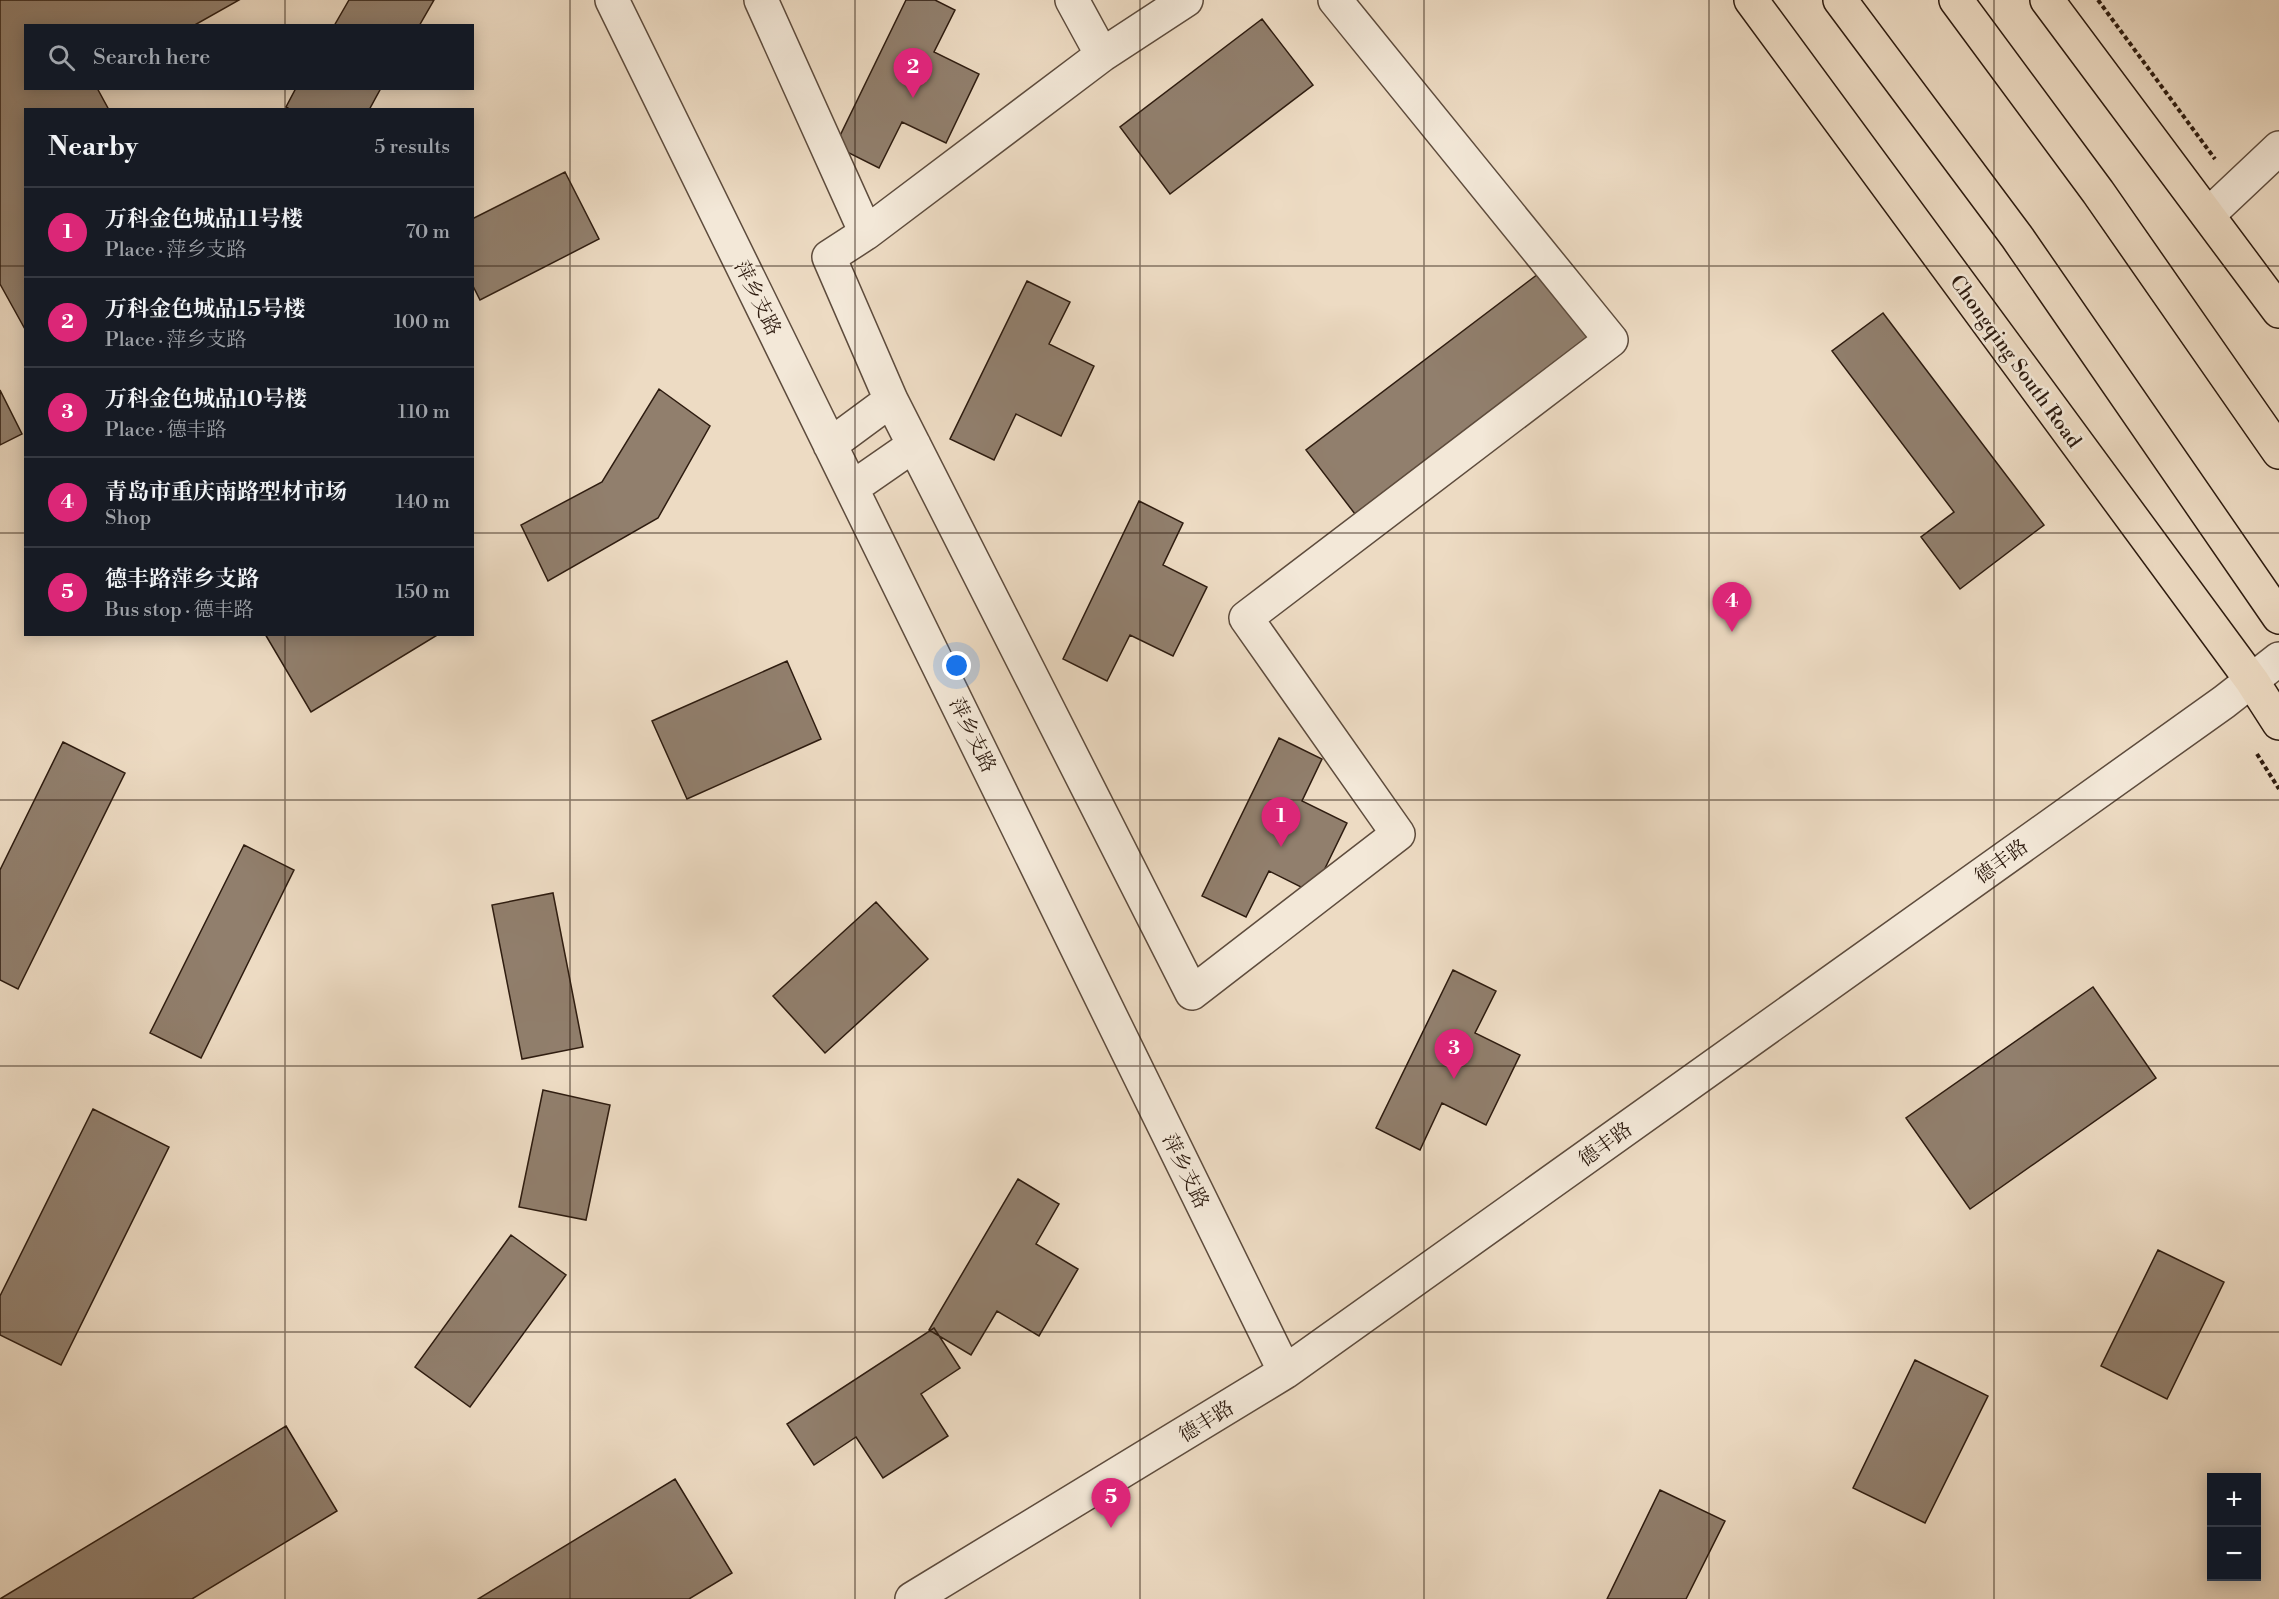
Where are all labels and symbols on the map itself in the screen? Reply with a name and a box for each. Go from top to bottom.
pin: 2 [894,48,932,98]
street label: 萍乡支路 [728,257,785,340]
street label: Chongqing South Road [1944,271,2086,454]
pin: 4 [1712,582,1752,632]
your location [942,651,971,680]
street label: 萍乡支路 [943,694,1000,777]
pin: 1 [1262,798,1300,847]
street label: 德丰路 [1970,834,2033,890]
pin: 3 [1434,1030,1474,1079]
street label: 德丰路 [1574,1117,1637,1173]
street label: 萍乡支路 [1156,1130,1213,1213]
street label: 德丰路 [1175,1396,1239,1449]
pin: 5 [1092,1478,1130,1528]

